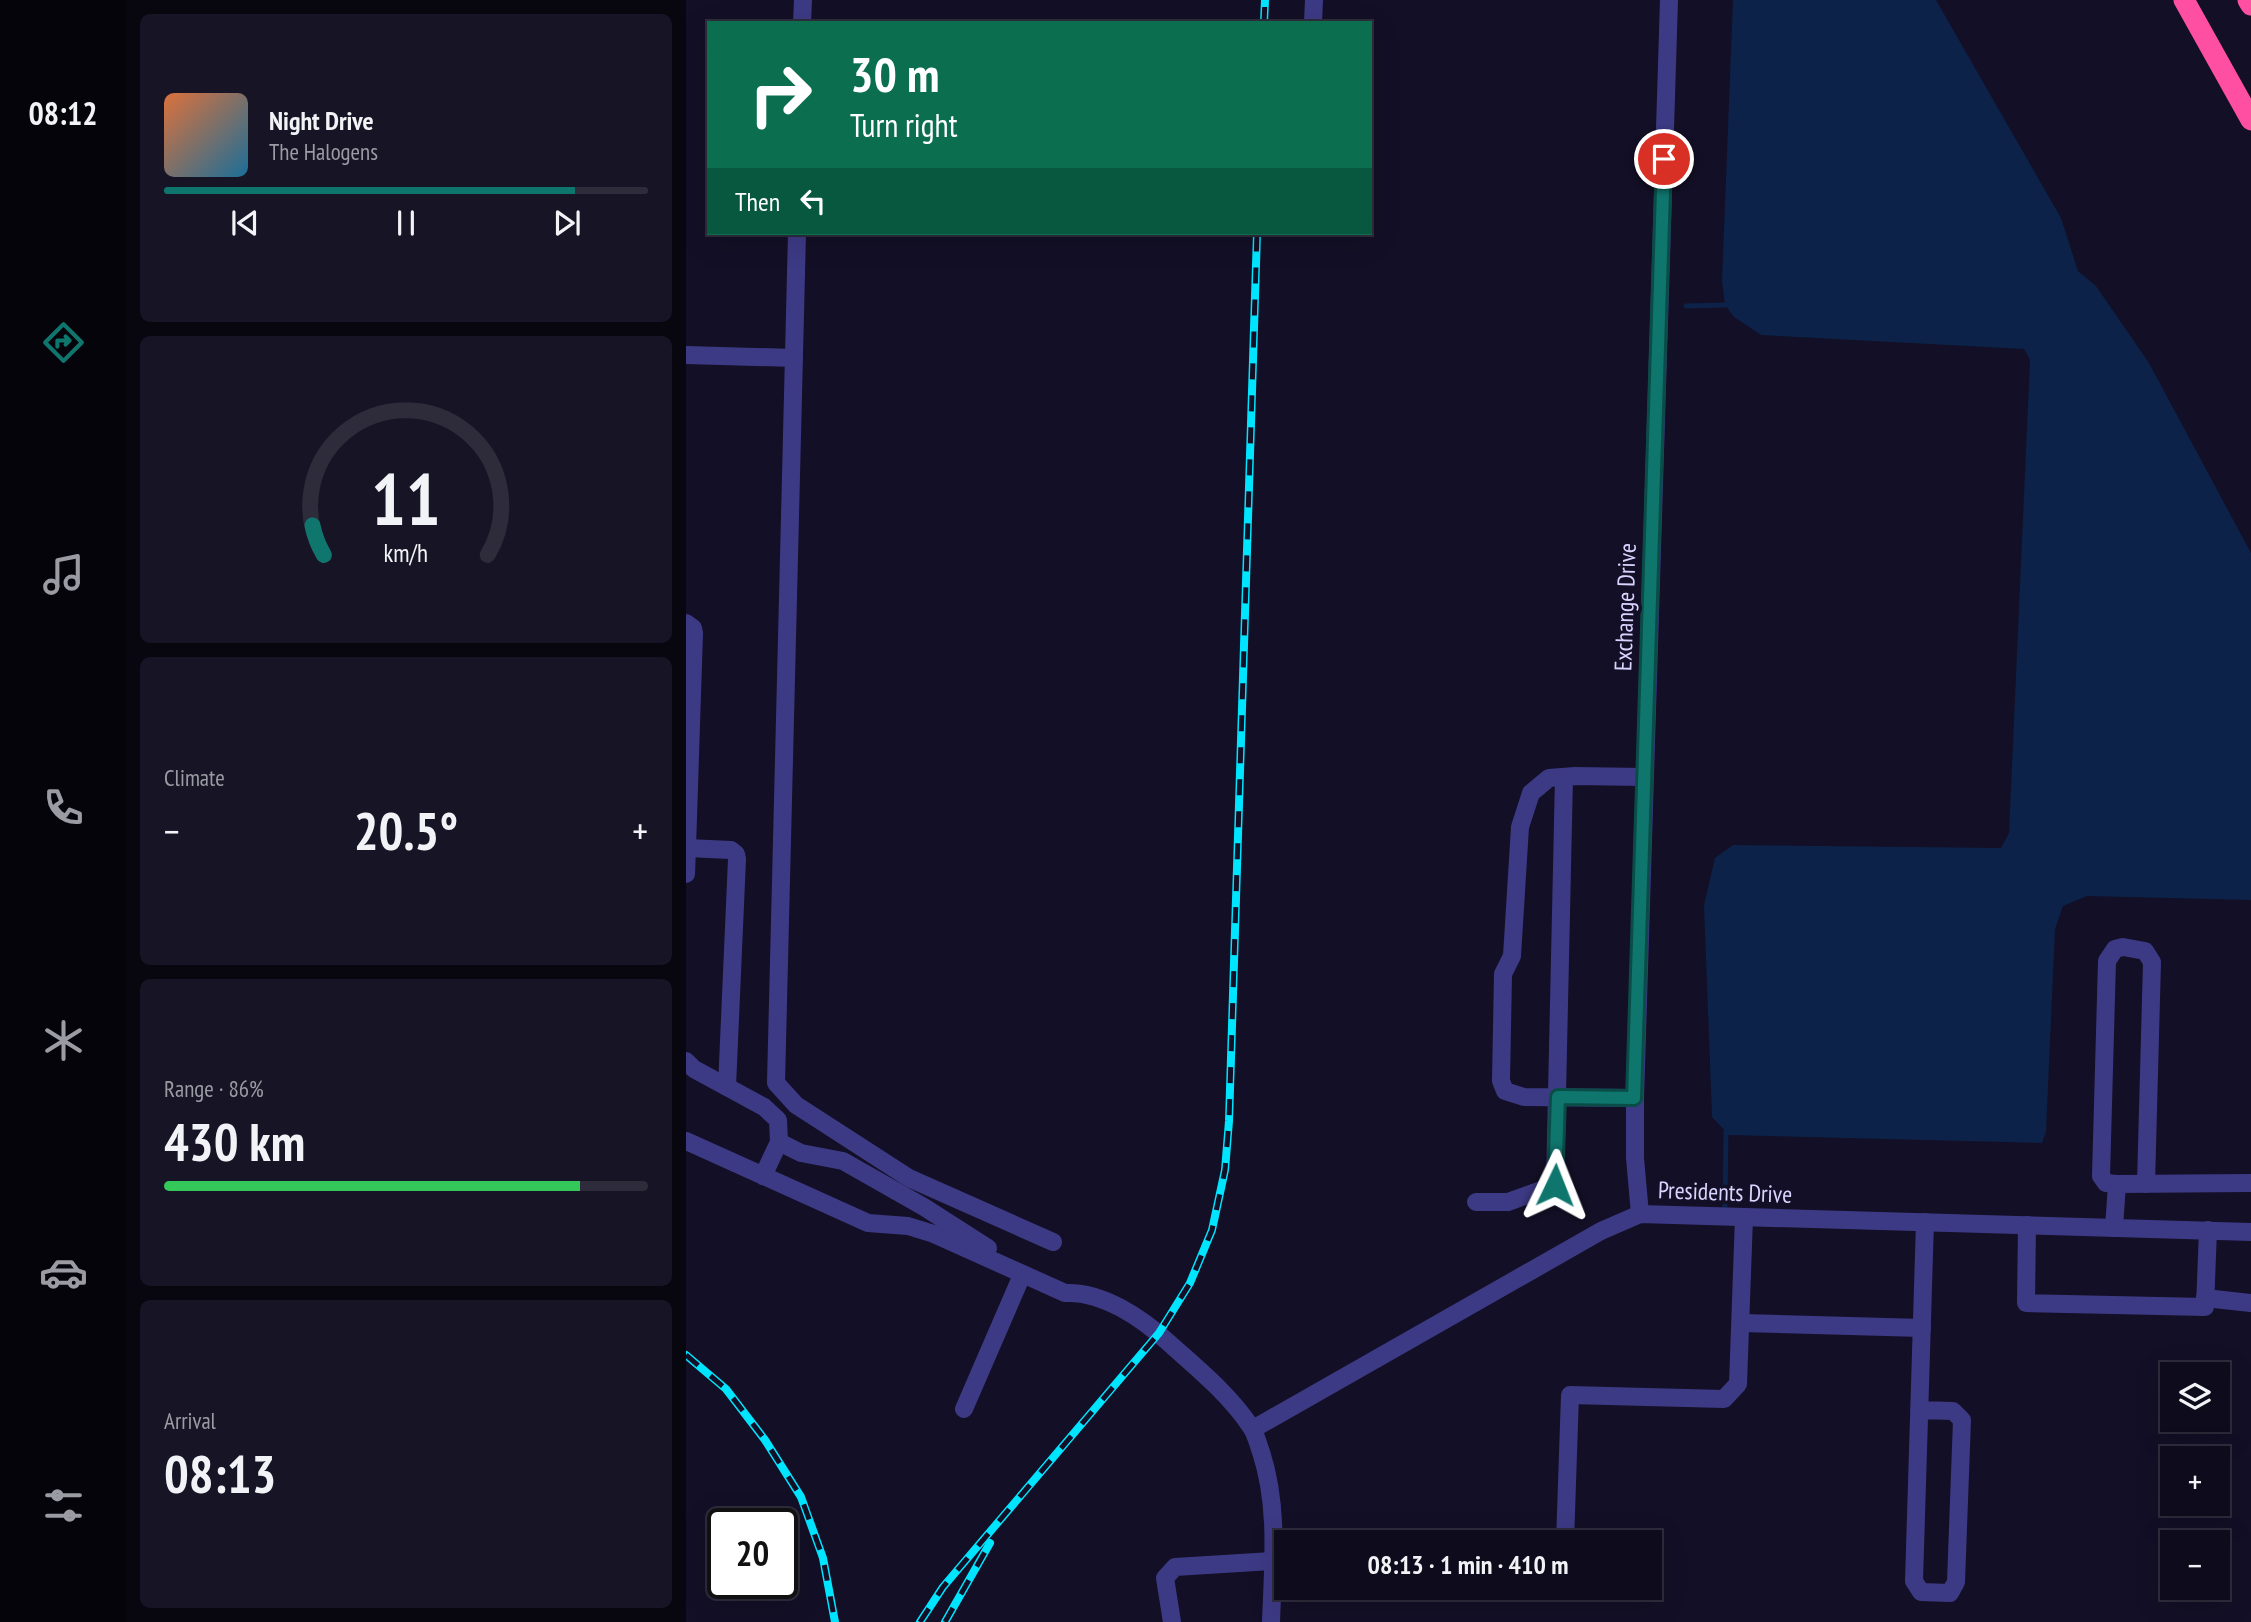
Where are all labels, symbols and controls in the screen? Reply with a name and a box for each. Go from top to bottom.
text: 30 m [850,42,939,106]
icon: right [735,49,826,140]
text: 08:12 [28,92,98,134]
text: Night Drive [269,104,374,137]
text: Turn right [850,104,958,146]
pin [1634,129,1694,189]
text: The Halogens [269,137,378,166]
icon: arrive [1645,140,1683,178]
icon: left [794,182,832,220]
text: Then [735,185,780,218]
icon: previous [226,204,264,242]
icon: pause [387,204,425,242]
icon: next [548,204,586,242]
icon: directions [39,318,88,367]
text: 11 [371,452,441,546]
text: km/h [384,537,428,569]
street label: Exchange Drive [1607,543,1643,671]
icon: music [39,550,88,599]
text: Climate [164,763,225,792]
icon: phone [39,783,88,832]
text: 20.5° [354,797,458,864]
text: − [164,806,180,855]
text: + [632,806,648,855]
icon: climate [39,1016,88,1065]
text: Range · 86% [164,1074,264,1103]
text: 430 km [164,1108,305,1175]
position arrow [1518,1148,1592,1222]
street label: Presidents Drive [1657,1174,1793,1210]
icon: car [39,1248,88,1297]
map controls [2160,1362,2230,1600]
button: layers [2160,1362,2230,1432]
text: Arrival [164,1406,216,1435]
text: 08:13 [164,1440,276,1507]
button: + [2160,1446,2230,1516]
icon: filters [39,1481,88,1530]
speed limit sign: 20 [707,1508,798,1599]
button: − [2160,1530,2230,1600]
text: 08:13 · 1 min · 410 m [1368,1548,1568,1581]

